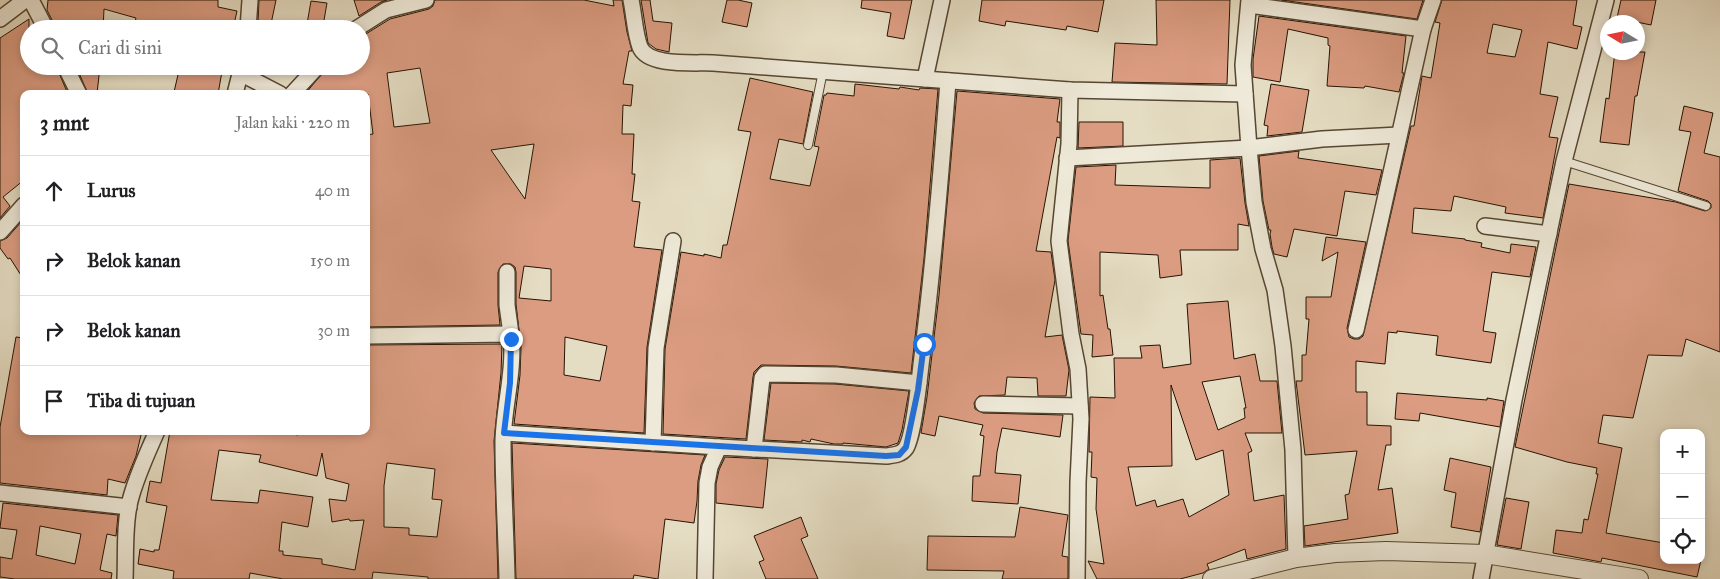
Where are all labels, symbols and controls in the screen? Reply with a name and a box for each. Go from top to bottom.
north arrow [1600,15,1645,60]
search box [20,20,370,75]
icon: search [38,34,66,62]
text: Cari di sini [78,36,162,59]
text: 3 mnt [40,110,89,136]
text: Jalan kaki · 220 m [236,113,350,132]
icon: ahead [40,177,68,205]
text: Lurus [87,179,135,202]
text: 40 m [315,181,350,200]
icon: right [40,247,68,275]
text: Belok kanan [87,249,181,272]
text: 150 m [310,251,350,270]
icon: right [40,317,68,345]
text: Belok kanan [87,319,181,342]
text: 30 m [317,321,350,340]
route end [500,328,523,351]
route start [913,333,936,356]
icon: arrive [40,387,68,415]
text: Tiba di tujuan [87,389,195,412]
map controls [1660,429,1705,564]
button: + [1660,429,1705,474]
button: − [1660,474,1705,519]
button: locate [1660,519,1705,564]

